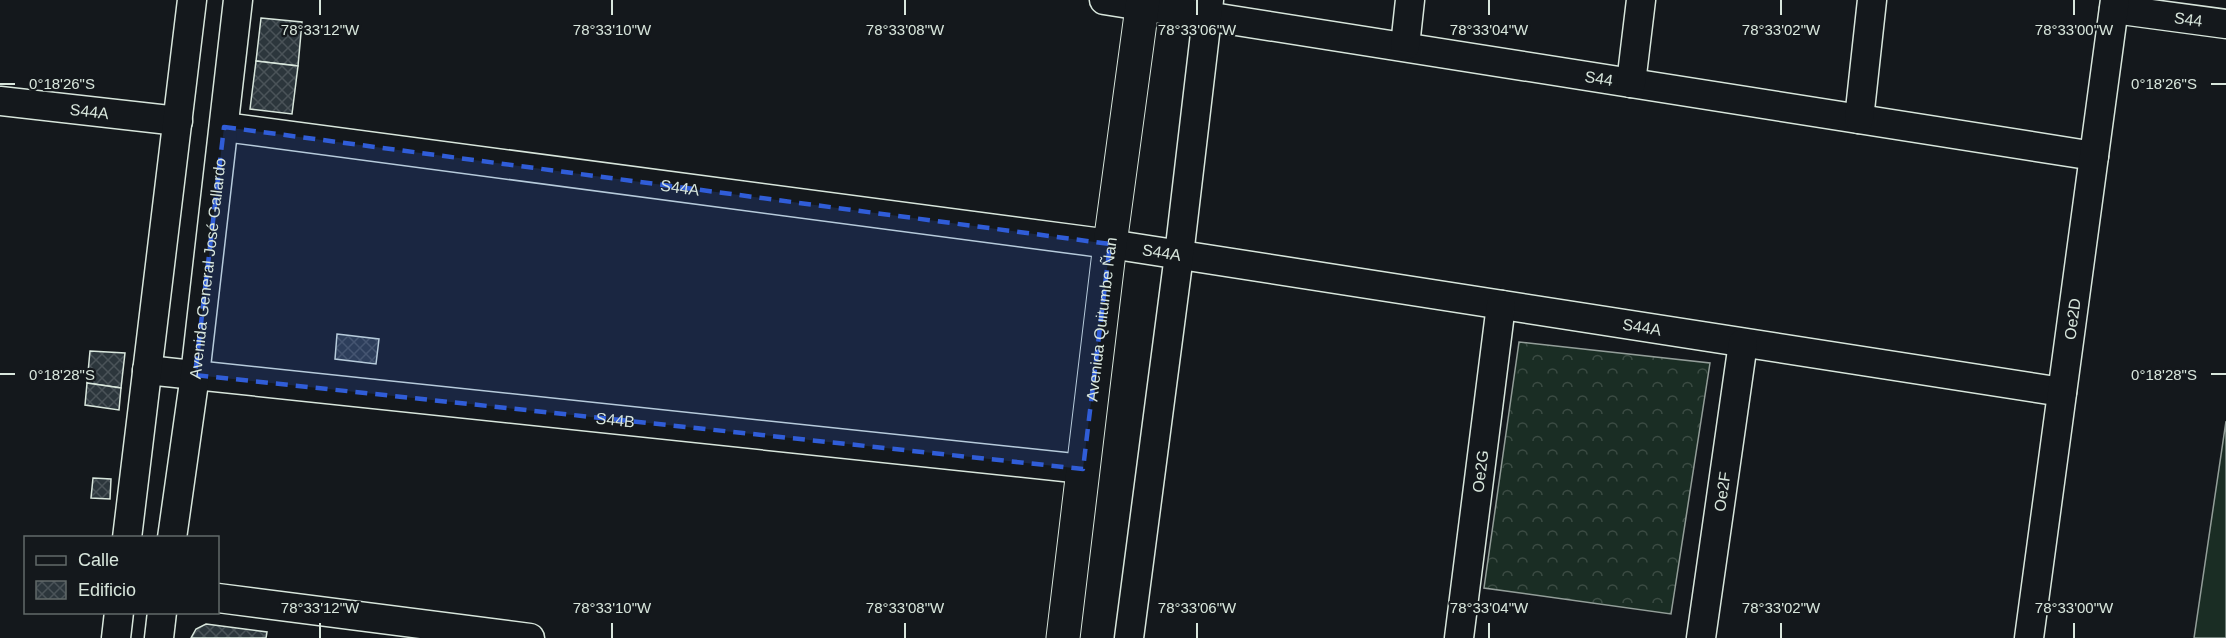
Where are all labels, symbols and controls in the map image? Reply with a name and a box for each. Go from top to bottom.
street label: S44 [2173,9,2204,29]
text: 78°33'12"W [281,21,360,38]
text: 78°33'10"W [573,21,652,38]
text: 78°33'08"W [866,21,945,38]
text: 78°33'06"W [1158,21,1237,38]
text: 78°33'04"W [1450,21,1529,38]
text: 78°33'02"W [1742,21,1821,38]
text: 78°33'00"W [2035,21,2114,38]
street label: S44 [1584,67,1614,89]
text: 0°18'26"S [29,75,95,92]
text: 0°18'26"S [2131,75,2197,92]
street label: S44A [69,100,110,122]
street label: Avenida General José Gallardo [186,157,228,380]
street label: S44A [660,176,701,198]
street label: Avenida Quitumbe Ñan [1083,236,1119,402]
street label: S44A [1141,241,1183,263]
street label: Oe2D [2061,297,2083,341]
street label: S44A [1621,315,1663,338]
text: 0°18'28"S [29,366,95,383]
text: 0°18'28"S [2131,366,2197,383]
street label: S44B [595,409,636,430]
street label: Oe2G [1469,449,1491,494]
street label: Oe2F [1711,470,1733,512]
legend [24,536,219,614]
text: Calle [78,550,119,570]
text: Edificio [78,580,136,600]
text: 78°33'12"W [281,599,360,616]
text: 78°33'10"W [573,599,652,616]
text: 78°33'08"W [866,599,945,616]
text: 78°33'06"W [1158,599,1237,616]
text: 78°33'04"W [1450,599,1529,616]
text: 78°33'02"W [1742,599,1821,616]
text: 78°33'00"W [2035,599,2114,616]

